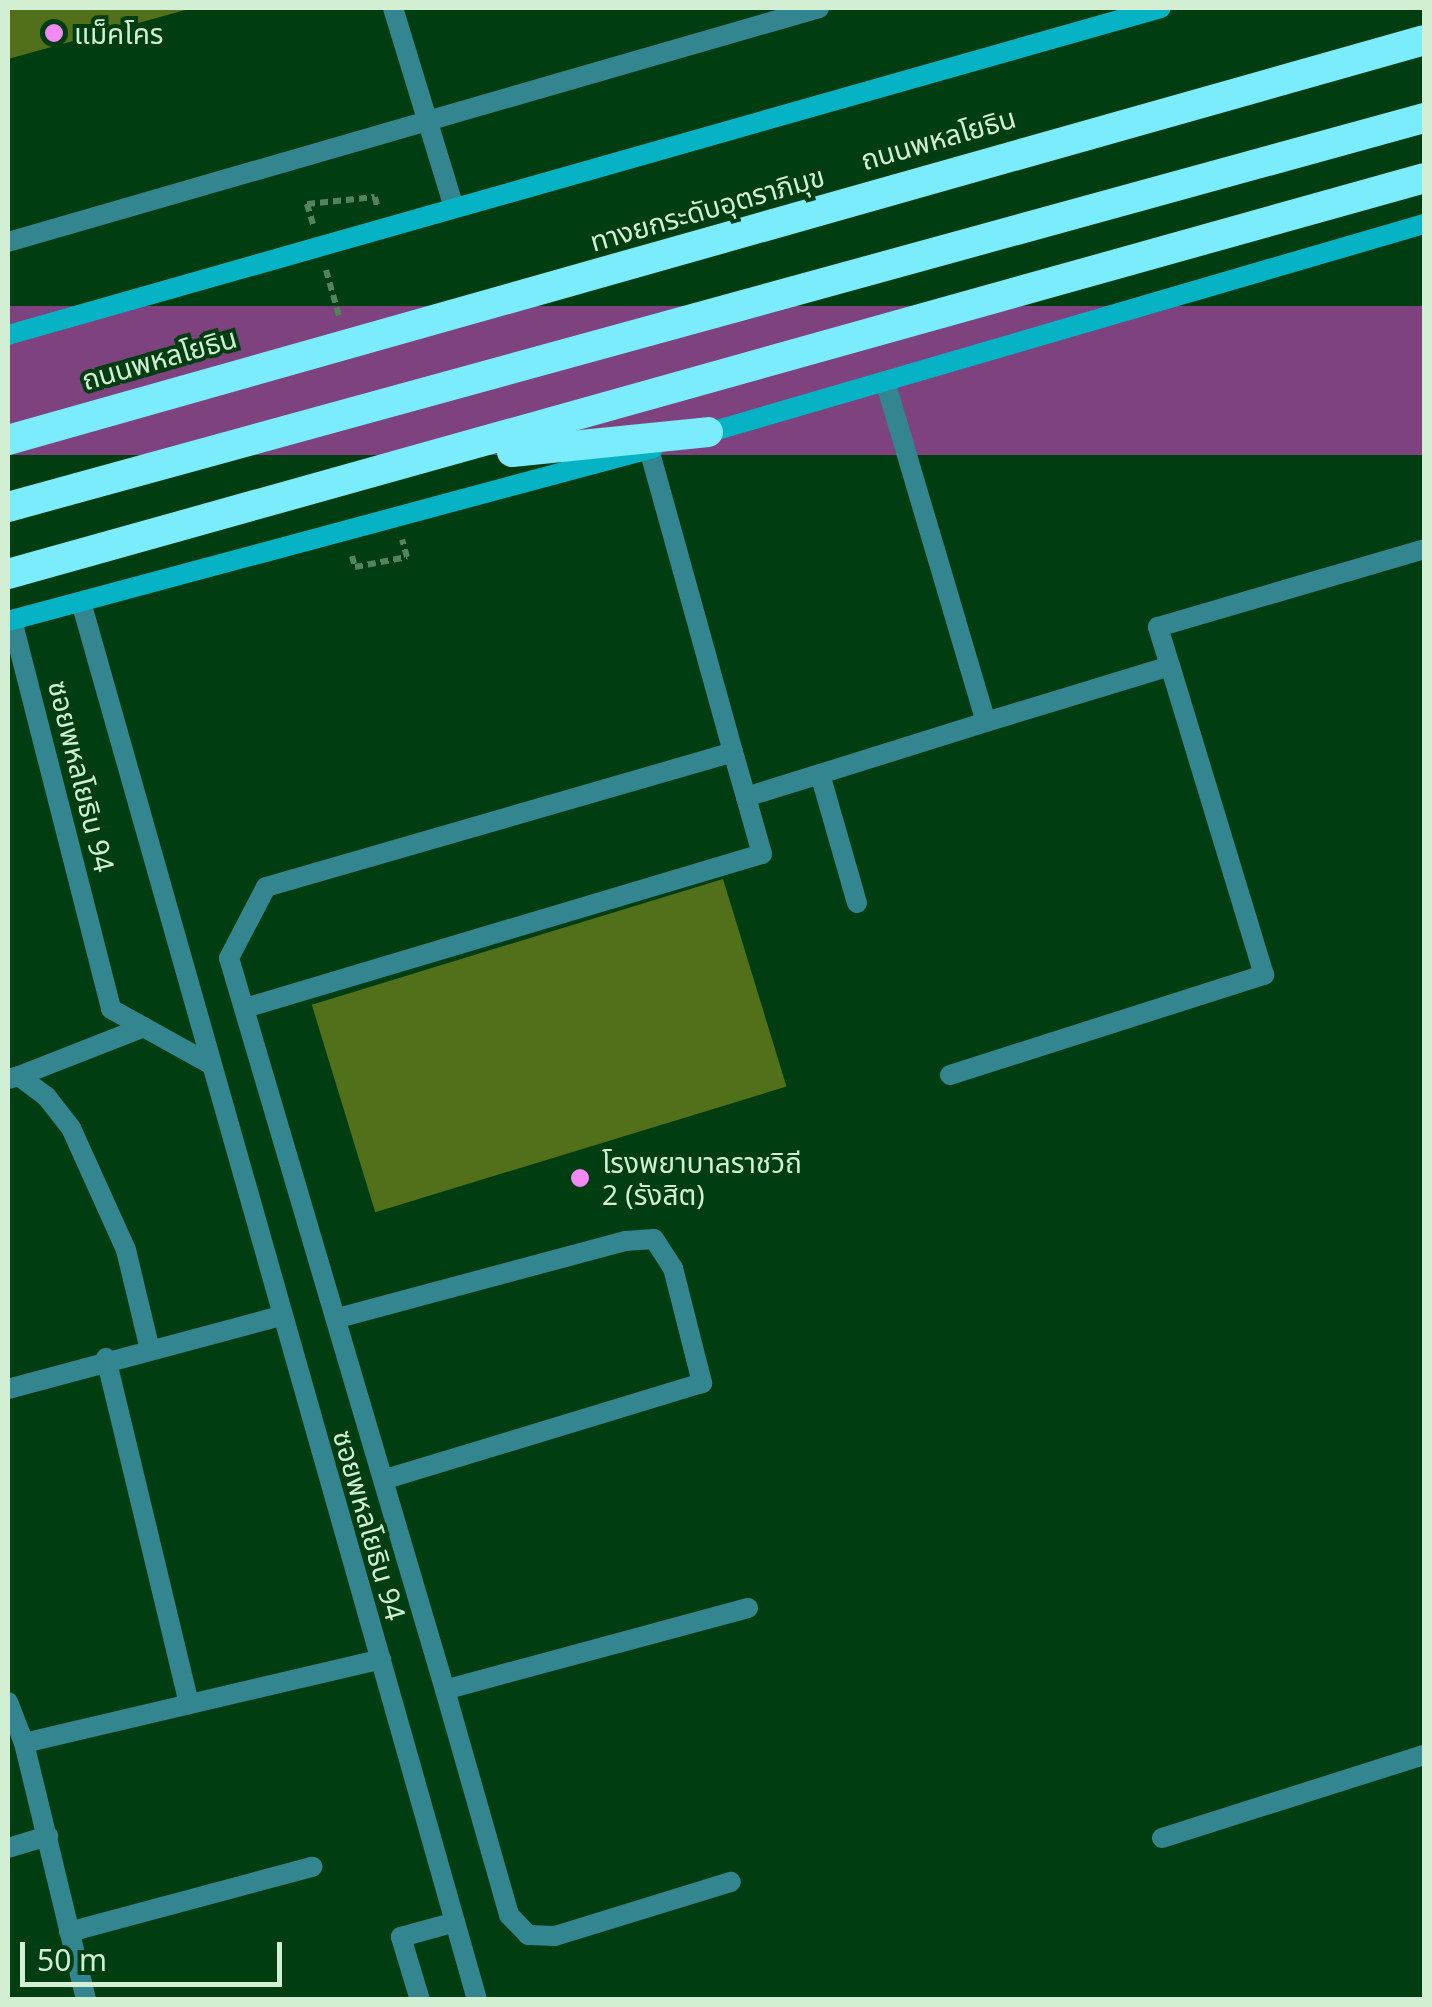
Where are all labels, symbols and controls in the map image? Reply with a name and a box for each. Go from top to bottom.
place label: แม็คโคร [74,16,163,50]
marker: แม็คโคร [43,22,65,44]
street label: ถนนพหลโยธิน [857,100,1019,176]
street label: ทางยกระดับอุตราภิมุข [586,158,828,258]
street label: ถนนพหลโยธิน [78,320,240,396]
street label: ซอยพหลโยธิน 94 [42,677,122,875]
place label: โรงพยาบาลราชวิถี 2 (รังสิต) [602,1145,802,1211]
marker: โรงพยาบาลราชวิถี 2 (รังสิต) [567,1165,593,1191]
street label: ซอยพหลโยธิน 94 [327,1426,413,1624]
scale bar [25,1922,288,1984]
text: 50 m [37,1939,107,1980]

